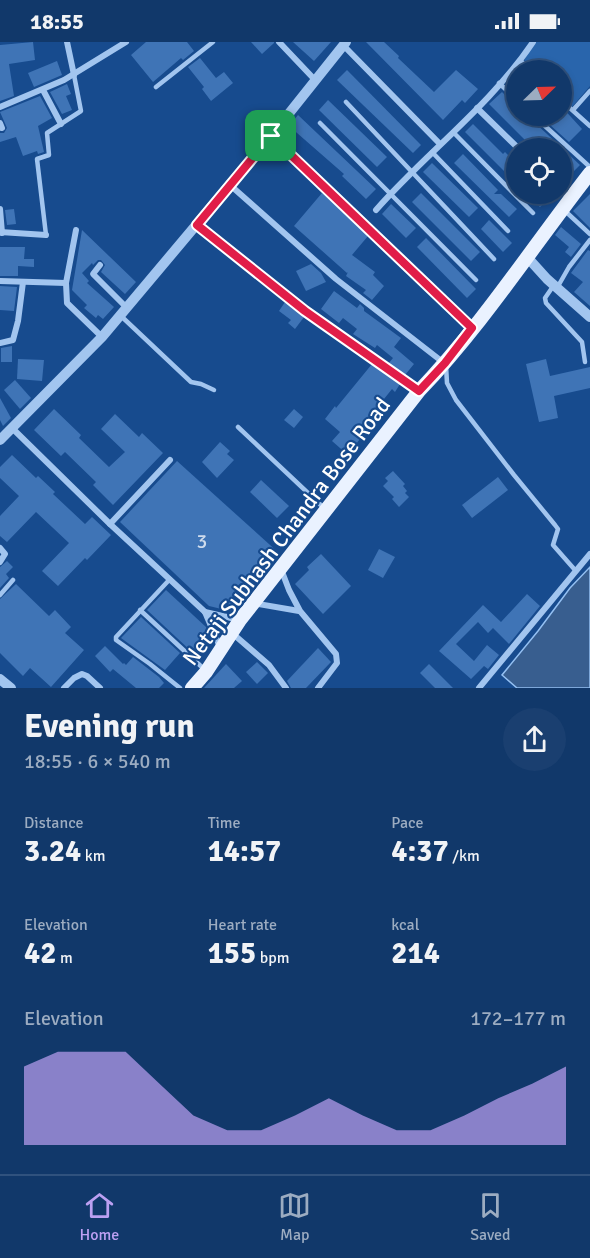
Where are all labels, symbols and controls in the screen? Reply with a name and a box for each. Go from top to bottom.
text: 18:55 [30,8,84,35]
north arrow [506,60,572,126]
map controls [506,60,572,204]
pin [245,110,296,161]
icon: arrive [254,119,287,152]
button: locate [506,138,572,204]
street label: Netaji Subhash Chandra Bose Road [177,392,396,671]
house number: 3 [197,529,207,554]
text: Evening run [24,706,194,747]
button: share [503,708,566,771]
text: 18:55 · 6 × 540 m [24,749,171,774]
text: Distance [24,813,84,833]
text: Time [208,813,241,833]
text: Pace [391,813,424,833]
text: 3.24 [24,833,81,870]
text: 14:57 [208,833,281,870]
text: 4:37 [391,833,449,870]
text: km [81,846,106,866]
text: /km [449,846,480,866]
text: Elevation [24,915,88,935]
text: Heart rate [208,915,277,935]
text: kcal [391,915,419,935]
text: 42 [24,935,56,972]
text: 155 [208,935,256,972]
text: 214 [391,935,440,972]
text: m [56,948,73,968]
text: bpm [256,948,289,968]
text: Elevation [24,1006,104,1031]
text: 172–177 m [470,1006,566,1031]
tab: Home [79,1189,119,1245]
tab: Map [278,1189,311,1245]
tab: Saved [470,1189,511,1245]

